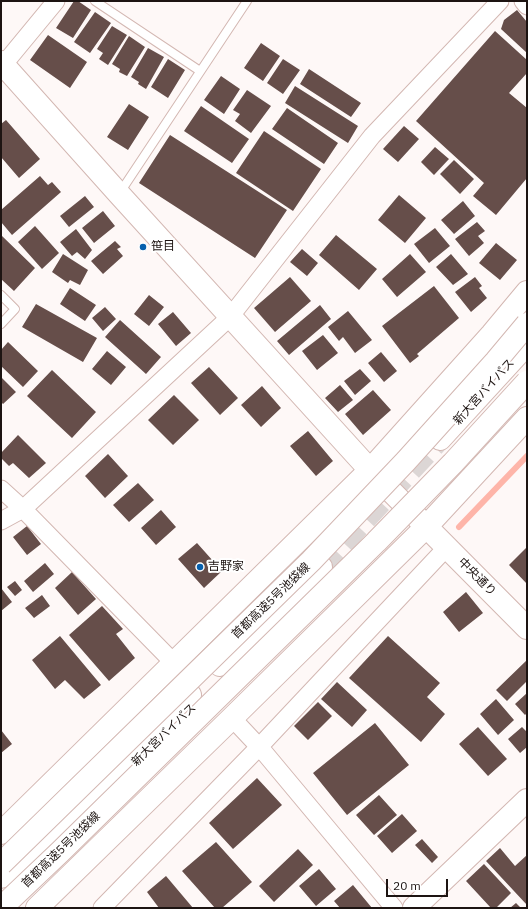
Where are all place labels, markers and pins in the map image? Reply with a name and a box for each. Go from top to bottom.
place label: 笹目 [151,240,175,254]
marker: 笹目 [138,242,148,252]
place label: 吉野家 [208,560,244,574]
marker: 吉野家 [195,562,205,572]

